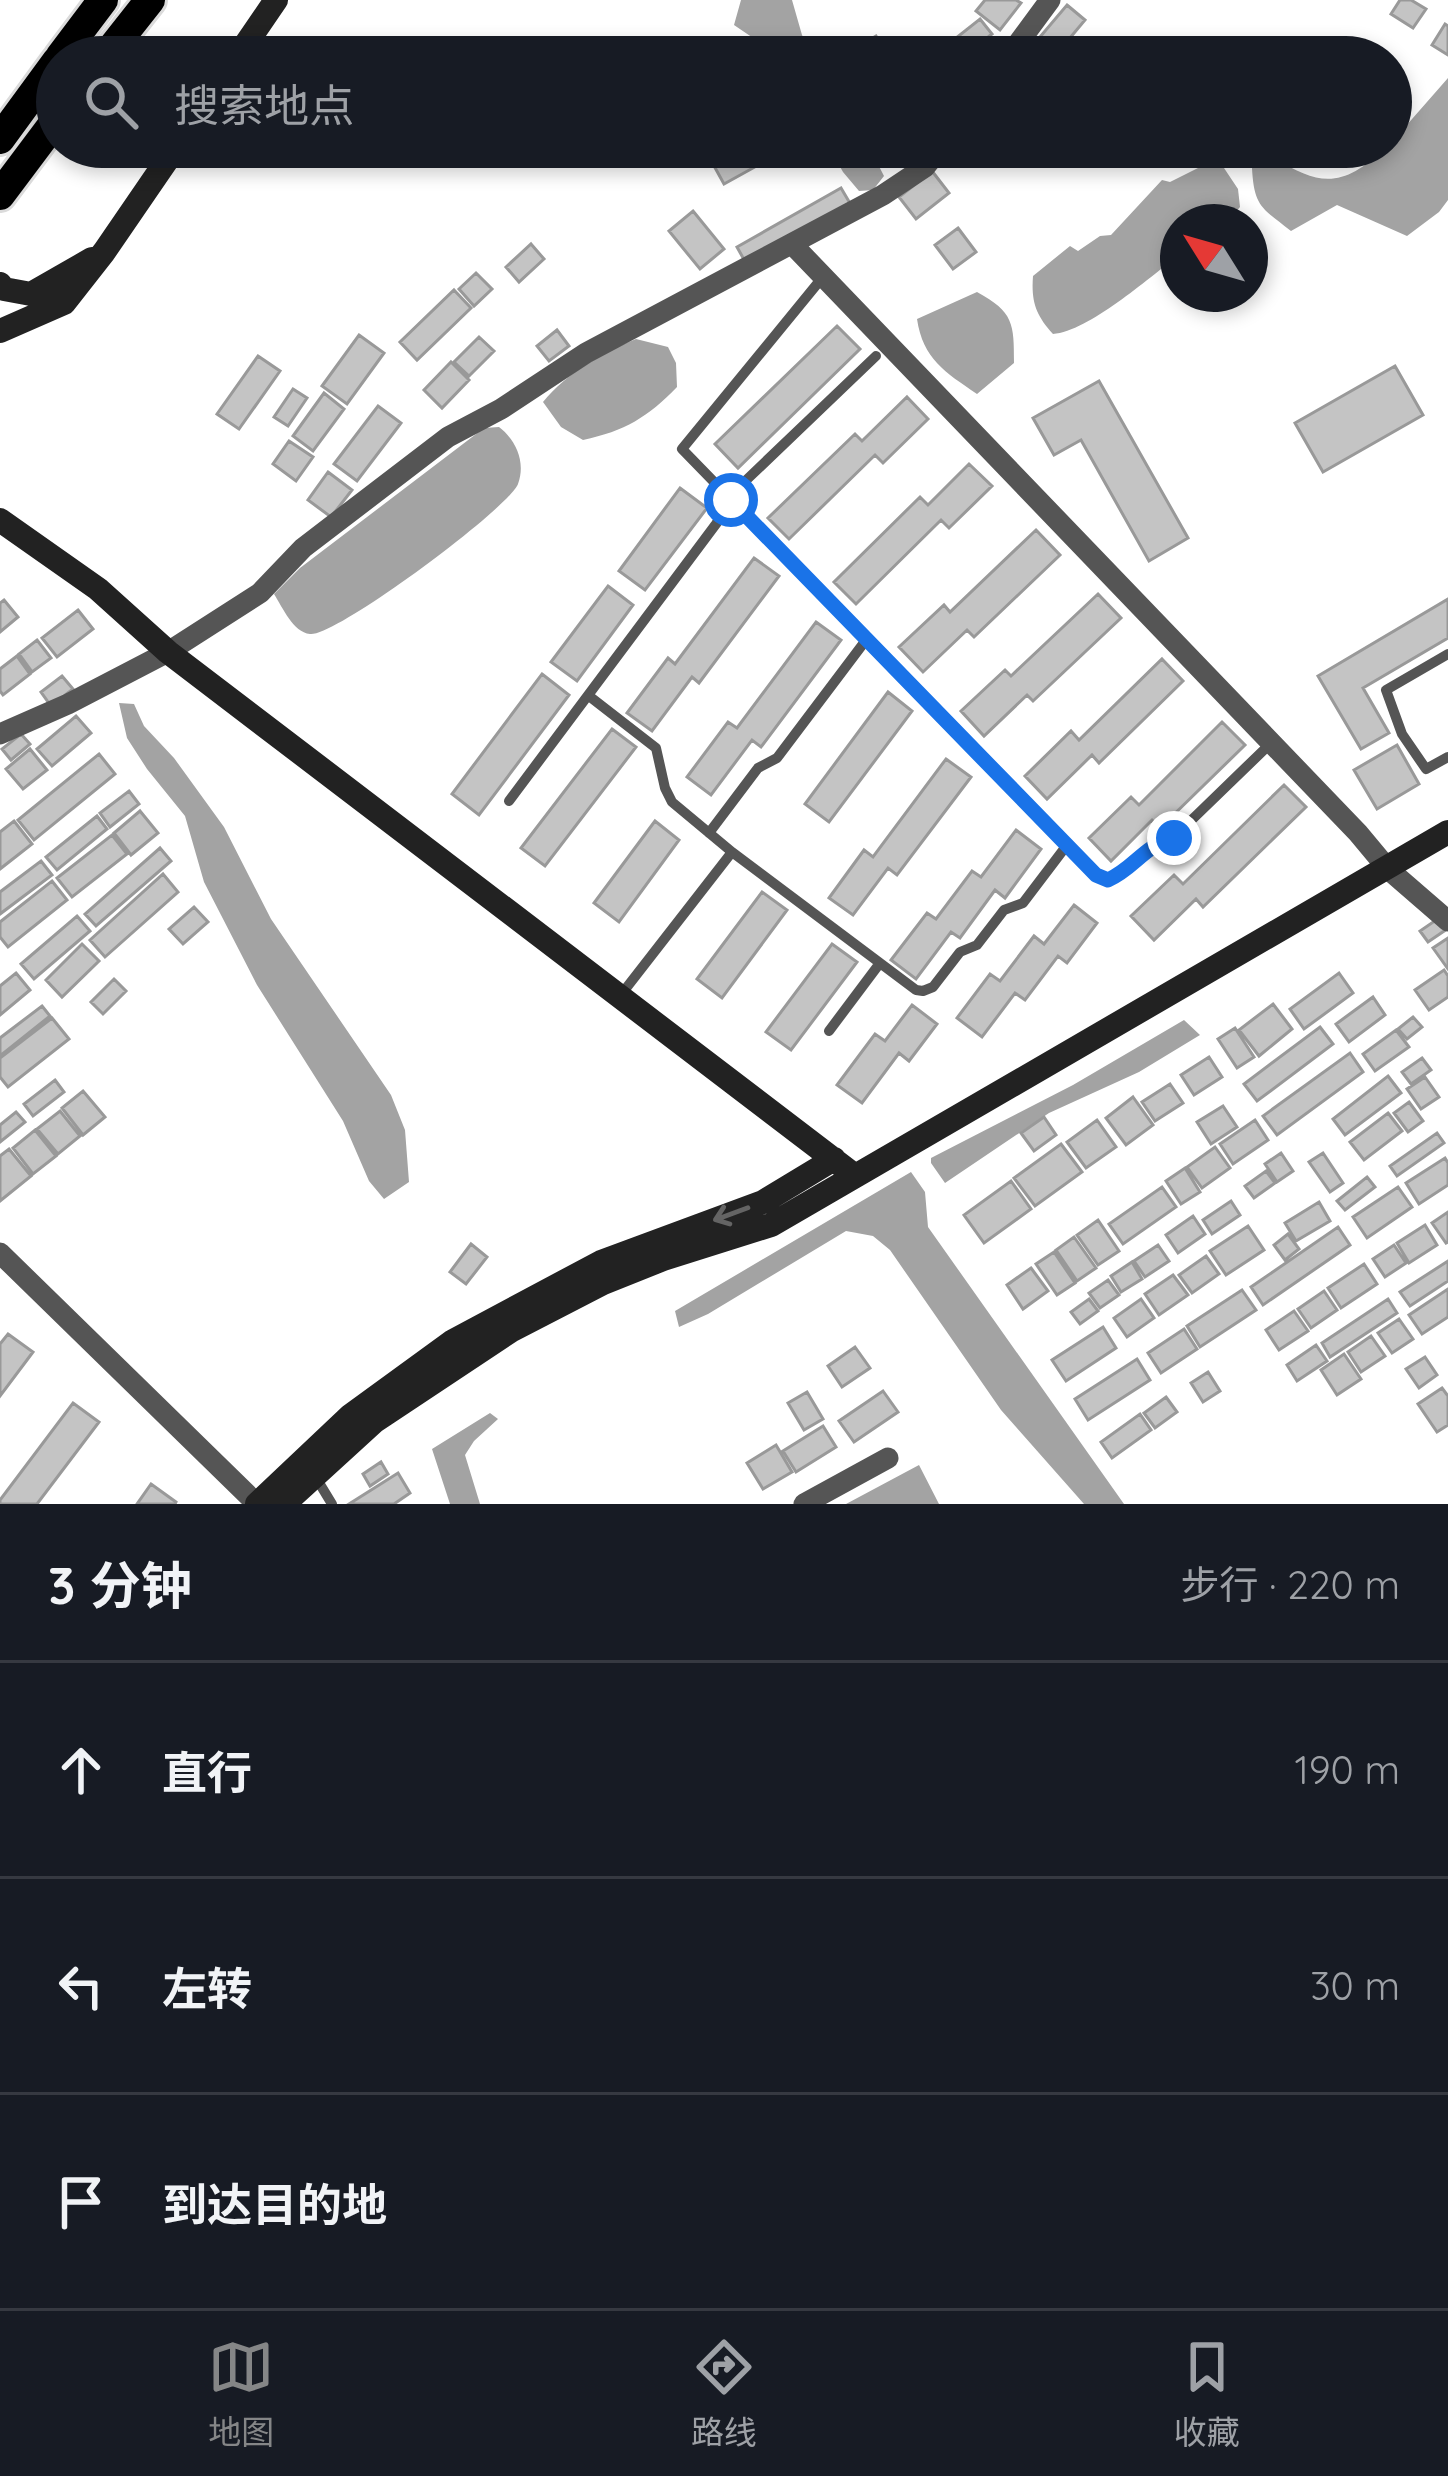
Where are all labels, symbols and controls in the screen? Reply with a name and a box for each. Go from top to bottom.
search box [36,36,1412,168]
icon: search [78,69,144,135]
text: 搜索地点 [174,77,354,133]
north arrow [1160,204,1268,312]
route start [704,473,758,527]
route end [1147,811,1201,865]
one-way arrow [713,1204,750,1226]
text: 3 分钟 [48,1553,192,1617]
text: 步行 · 220 m [1180,1560,1400,1609]
icon: ahead [48,1737,114,1803]
text: 直行 [162,1744,252,1800]
text: 190 m [1294,1745,1400,1794]
icon: left [48,1953,114,2019]
text: 左转 [162,1960,252,2016]
text: 30 m [1310,1961,1400,2010]
icon: arrive [48,2169,114,2235]
text: 到达目的地 [162,2176,387,2232]
tab: 地图 [208,2334,274,2454]
tab: 路线 [691,2334,757,2454]
tab: 收藏 [1174,2334,1240,2454]

